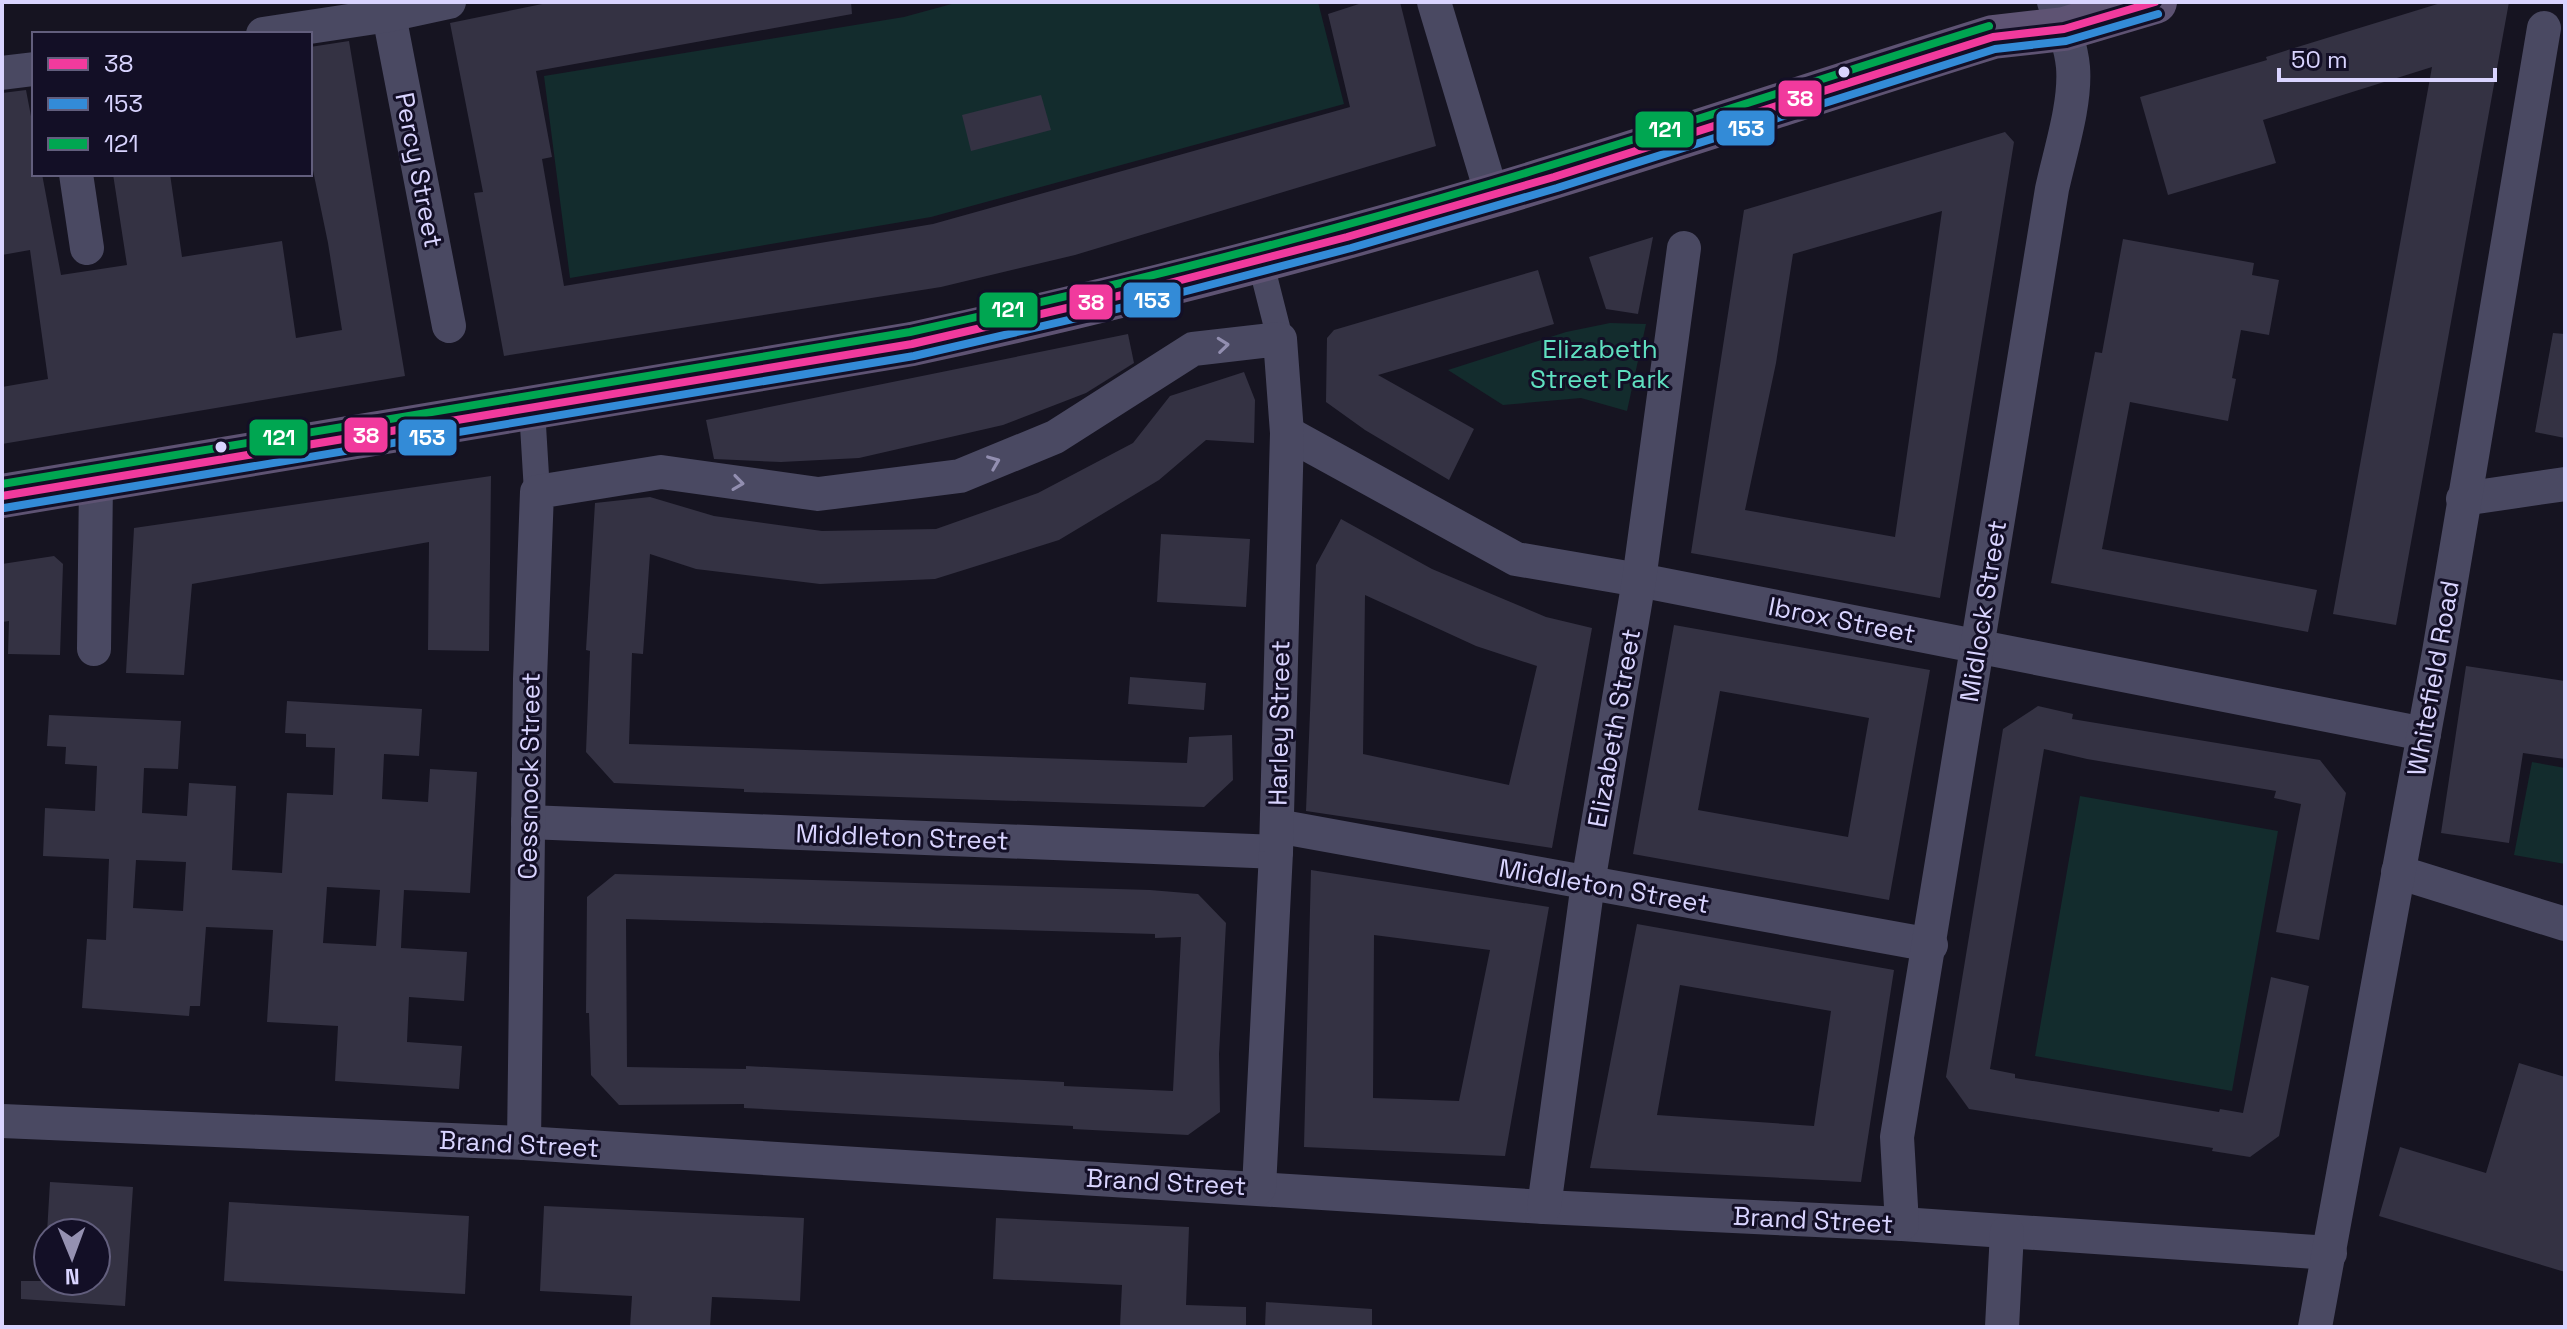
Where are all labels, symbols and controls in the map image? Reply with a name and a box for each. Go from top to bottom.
legend [32,32,312,176]
scale bar [2279,32,2495,82]
text: 50 m [2291,44,2348,75]
text: 38 [104,48,133,79]
unlabelled marker [1836,64,1852,80]
line badge: 38 [1777,79,1823,118]
text: 38 [1787,84,1813,112]
text: 153 [104,88,143,119]
street label: Percy Street [387,89,451,251]
line badge: 153 [1715,109,1776,147]
line badge: 121 [1634,110,1695,149]
text: 153 [1728,114,1764,142]
text: 121 [1649,115,1681,143]
text: 121 [104,128,139,159]
line badge: 153 [1122,281,1182,319]
line badge: 38 [1068,283,1114,321]
text: 153 [1134,286,1170,314]
text: 38 [1078,288,1104,316]
line badge: 121 [978,291,1039,329]
text: 121 [992,295,1024,323]
park label: Elizabeth Street Park [1530,332,1670,396]
one-way arrow [1217,337,1230,354]
line badge: 38 [343,416,389,454]
line badge: 121 [248,418,309,457]
line badge: 153 [397,418,458,457]
text: 38 [353,421,379,449]
text: 121 [263,423,295,451]
text: 153 [409,423,445,451]
unlabelled marker [213,439,229,455]
one-way arrow [986,456,1000,472]
one-way arrow [732,474,745,491]
street label: Midlock Street [1952,518,2014,704]
street label: Whitefield Road [2399,578,2467,778]
street label: Ibrox Street [1766,589,1918,651]
street label: Elizabeth Street [1580,626,1648,830]
street label: Harley Street [1261,640,1297,806]
street label: Cessnock Street [510,672,548,880]
street label: Middleton Street [795,816,1009,858]
street label: Middleton Street [1496,851,1712,921]
street label: Brand Street [438,1123,600,1165]
street label: Brand Street [1085,1161,1247,1203]
street label: Brand Street [1732,1199,1894,1241]
north arrow [32,1217,112,1297]
text: N [65,1263,80,1291]

